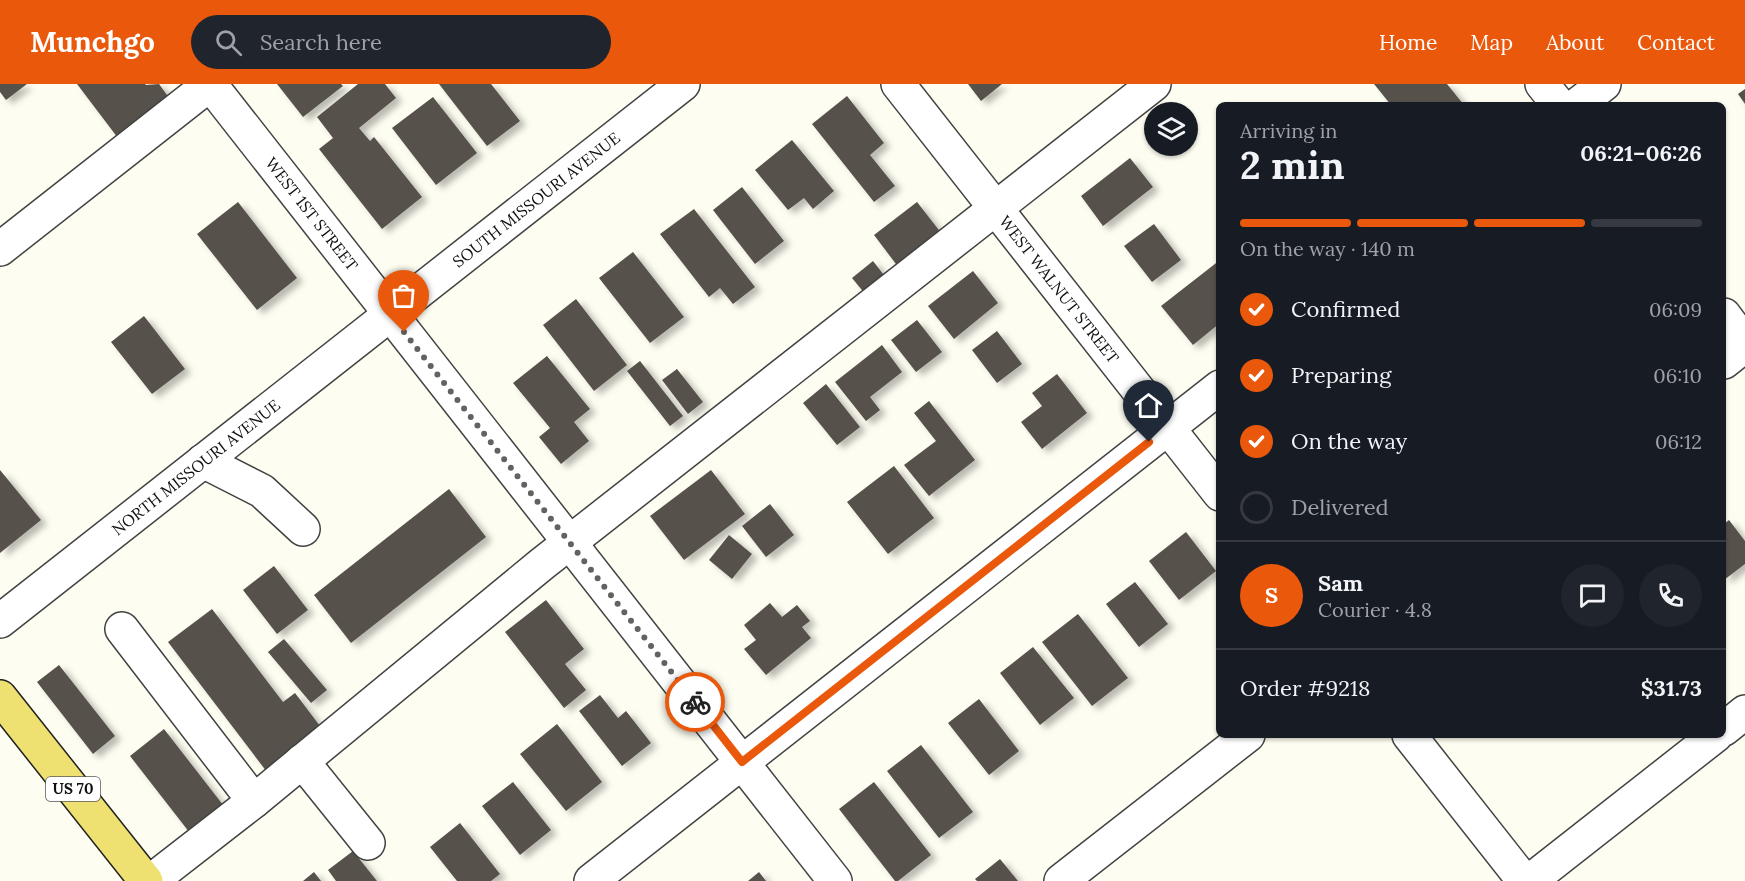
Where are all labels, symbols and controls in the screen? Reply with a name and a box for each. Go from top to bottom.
search box [191,15,611,69]
text: Munchgo [30,24,155,60]
icon: search [212,26,245,59]
text: Search here [260,28,382,56]
text: Home [1379,29,1437,56]
text: Map [1470,29,1513,56]
text: About [1546,29,1604,56]
text: Contact [1637,29,1715,56]
map controls [1144,102,1198,156]
button: layers [1144,102,1198,156]
text: Arriving in [1240,118,1337,143]
street label: SOUTH MISSOURI AVENUE [448,128,624,271]
text: 06:21–06:26 [1580,139,1702,167]
text: 2 min [1240,140,1345,190]
street label: WEST 1ST STREET [261,153,362,274]
street label: WEST WALNUT STREET [995,211,1123,367]
text: On the way · 140 m [1240,236,1415,261]
pin [378,270,429,332]
icon: bag [387,279,420,312]
icon: check [1240,293,1273,326]
text: Confirmed [1291,295,1400,323]
text: 06:09 [1649,297,1702,322]
icon: check [1240,359,1273,392]
text: Preparing [1291,361,1391,389]
text: 06:10 [1653,363,1702,388]
pin [1123,380,1174,442]
icon: home [1132,389,1165,422]
street label: NORTH MISSOURI AVENUE [108,395,284,539]
icon: check [1240,425,1273,458]
text: On the way [1291,427,1407,455]
text: 06:12 [1655,429,1702,454]
text: Delivered [1291,493,1389,521]
button: chat [1561,564,1624,627]
button: phone [1639,564,1702,627]
text: Sam [1318,569,1363,597]
text: S [1265,581,1278,609]
text: Courier · 4.8 [1318,597,1432,622]
courier [665,672,725,732]
text: Order #9218 [1240,674,1370,702]
text: $31.73 [1641,674,1702,702]
icon: bike [679,686,712,719]
road number: US 70 [46,777,100,801]

